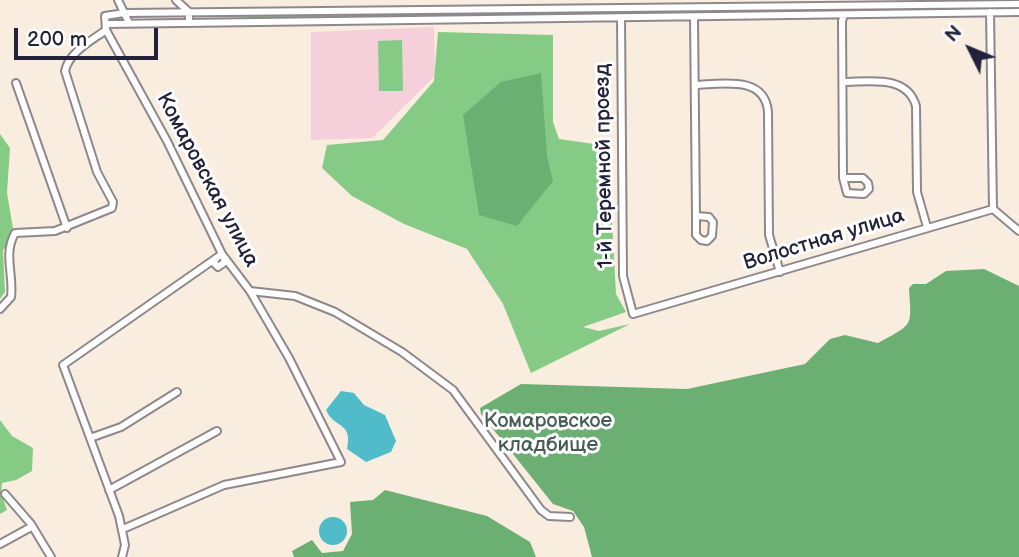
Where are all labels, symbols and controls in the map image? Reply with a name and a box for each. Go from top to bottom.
scale bar [18,14,161,58]
north arrow [935,14,1005,84]
text: N [941,21,968,47]
text: 200 m [27,27,87,52]
street label: 1-й Теремной проезд [591,63,619,269]
street label: Комаровская улица [150,89,264,271]
street label: Волостная улица [741,204,907,276]
park label: Комаровское кладбище [484,409,612,459]

